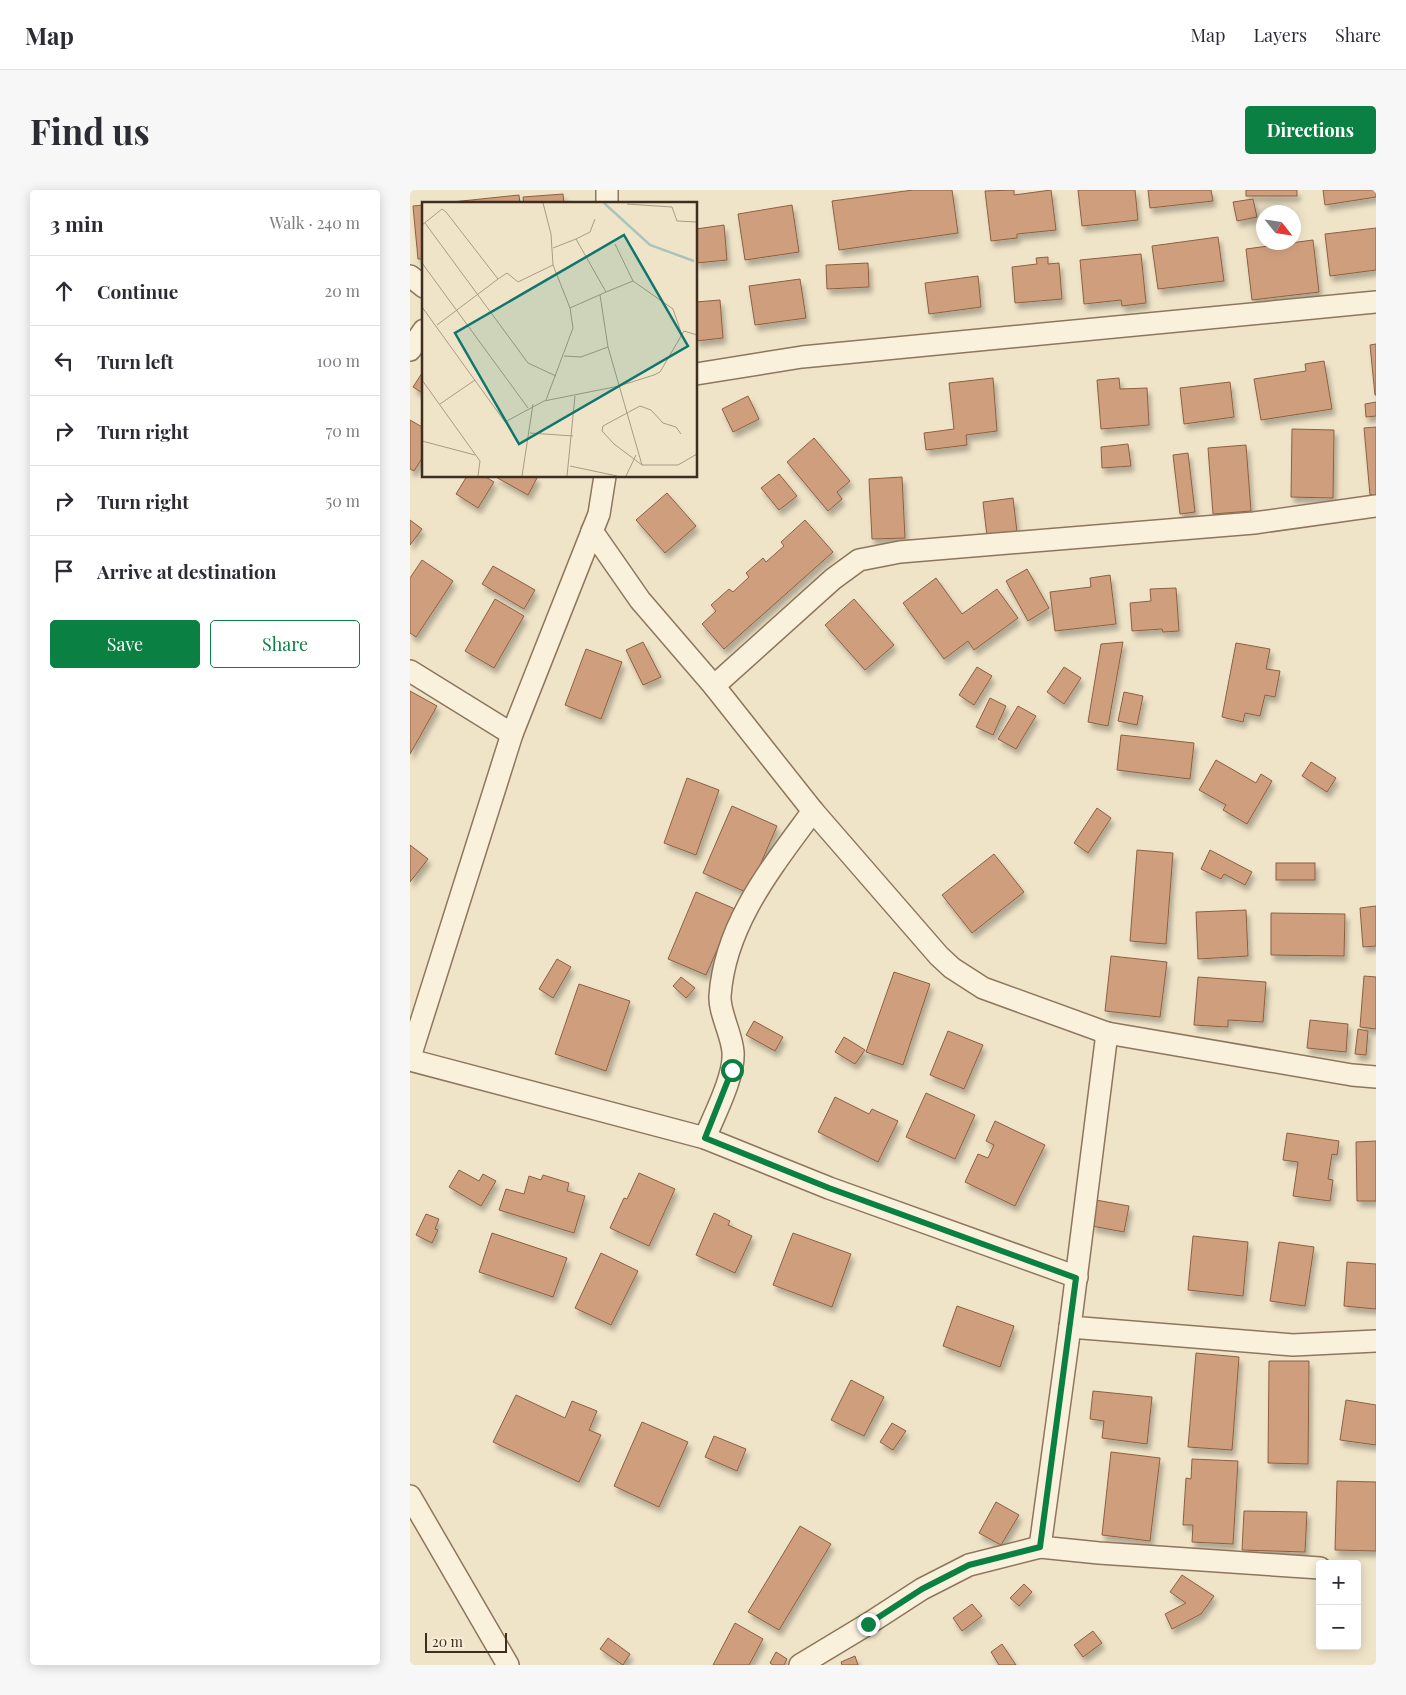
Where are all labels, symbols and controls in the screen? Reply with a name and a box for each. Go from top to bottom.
text: Map [25,19,74,51]
text: Map [1190,23,1225,47]
text: Layers [1253,23,1307,47]
text: Share [1335,23,1381,47]
button: Directions [1245,106,1376,154]
text: Find us [30,107,150,154]
inset map [422,202,698,478]
north arrow [1256,205,1301,250]
text: 3 min [50,209,104,237]
text: Walk · 240 m [270,212,360,233]
icon: ahead [50,277,78,305]
text: Continue [97,278,178,304]
text: 20 m [325,280,360,301]
icon: left [50,347,78,375]
text: Turn left [97,348,174,374]
text: 100 m [317,350,360,371]
icon: right [50,417,78,445]
text: Turn right [97,418,189,444]
text: 70 m [326,420,360,441]
icon: right [50,487,78,515]
text: Turn right [97,488,189,514]
text: 50 m [326,490,360,511]
icon: arrive [50,557,78,585]
text: Arrive at destination [97,558,277,584]
button: Save [50,620,200,668]
button: Share [210,620,360,668]
route start [721,1059,744,1082]
map controls [1316,1560,1361,1650]
button: + [1316,1560,1361,1605]
button: − [1316,1605,1361,1650]
route end [857,1613,880,1636]
scale bar [425,1630,508,1653]
text: 20 m [432,1632,463,1651]

